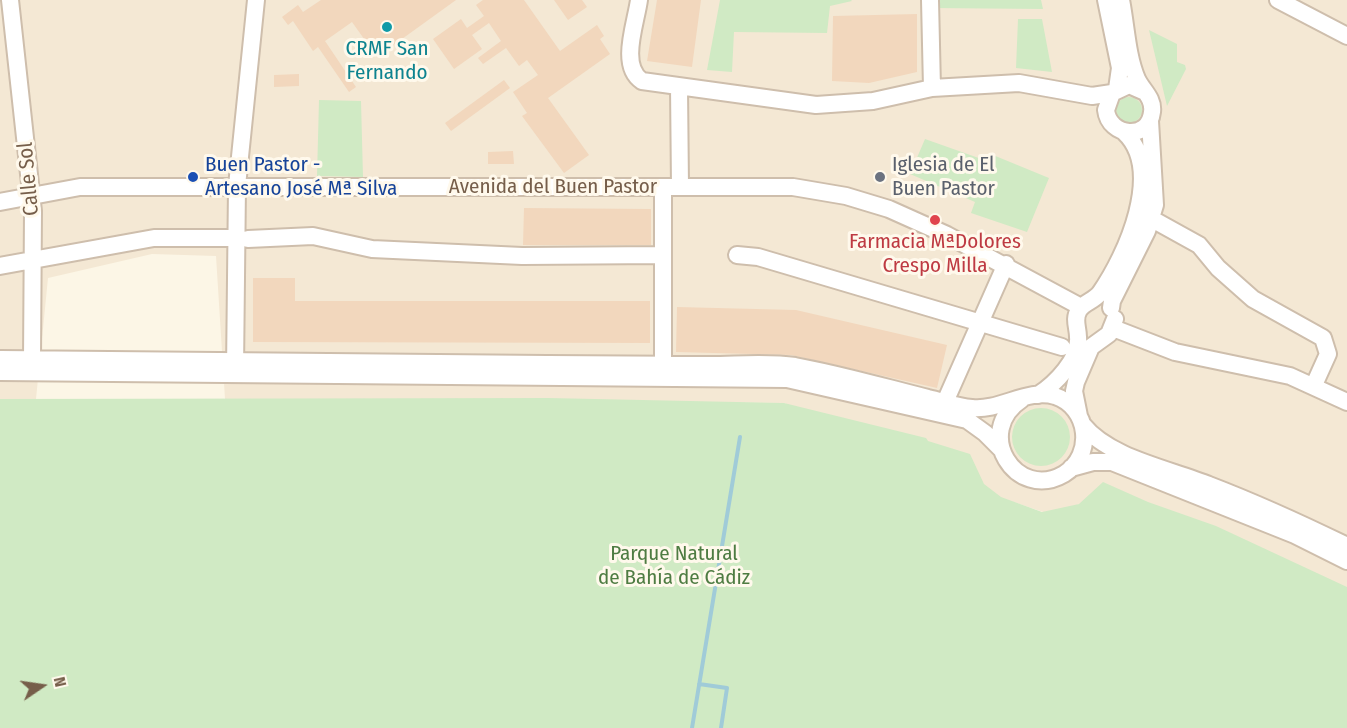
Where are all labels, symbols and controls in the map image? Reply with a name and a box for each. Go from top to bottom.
marker: CRMF San Fernando [380,20,394,34]
place label: CRMF San Fernando [346,36,428,86]
street label: Calle Sol [13,141,45,217]
place label: Buen Pastor - Artesano José Mª Silva [205,152,397,202]
place label: Iglesia de El Buen Pastor [892,152,995,202]
marker: Buen Pastor - Artesano José Mª Silva [186,170,200,184]
marker: Iglesia de El Buen Pastor [873,170,887,184]
street label: Avenida del Buen Pastor [449,174,657,200]
marker: Farmacia MªDolores Crespo Milla [928,213,942,227]
place label: Farmacia MªDolores Crespo Milla [849,229,1021,279]
park label: Parque Natural de Bahía de Cádiz [598,541,750,591]
north arrow [12,656,72,716]
text: N [50,675,70,689]

